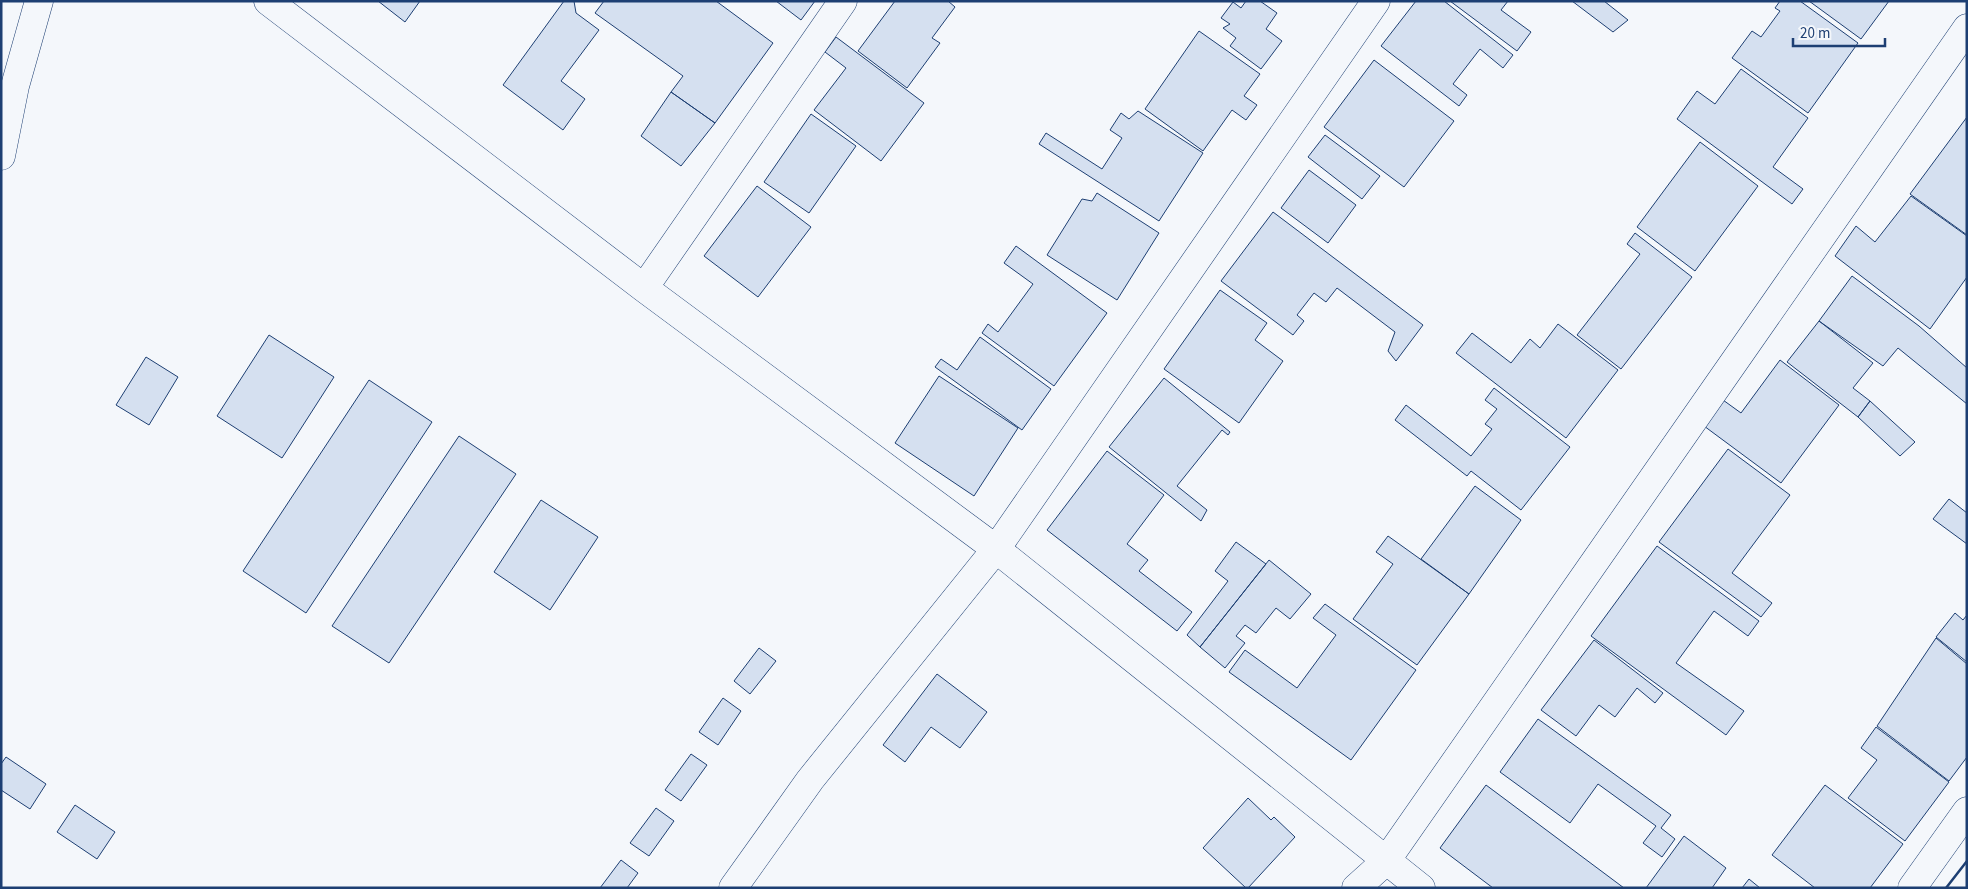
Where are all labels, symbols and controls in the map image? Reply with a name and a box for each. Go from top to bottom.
scale bar [1793,15,1886,47]
text: 20 m [1800,23,1830,44]

